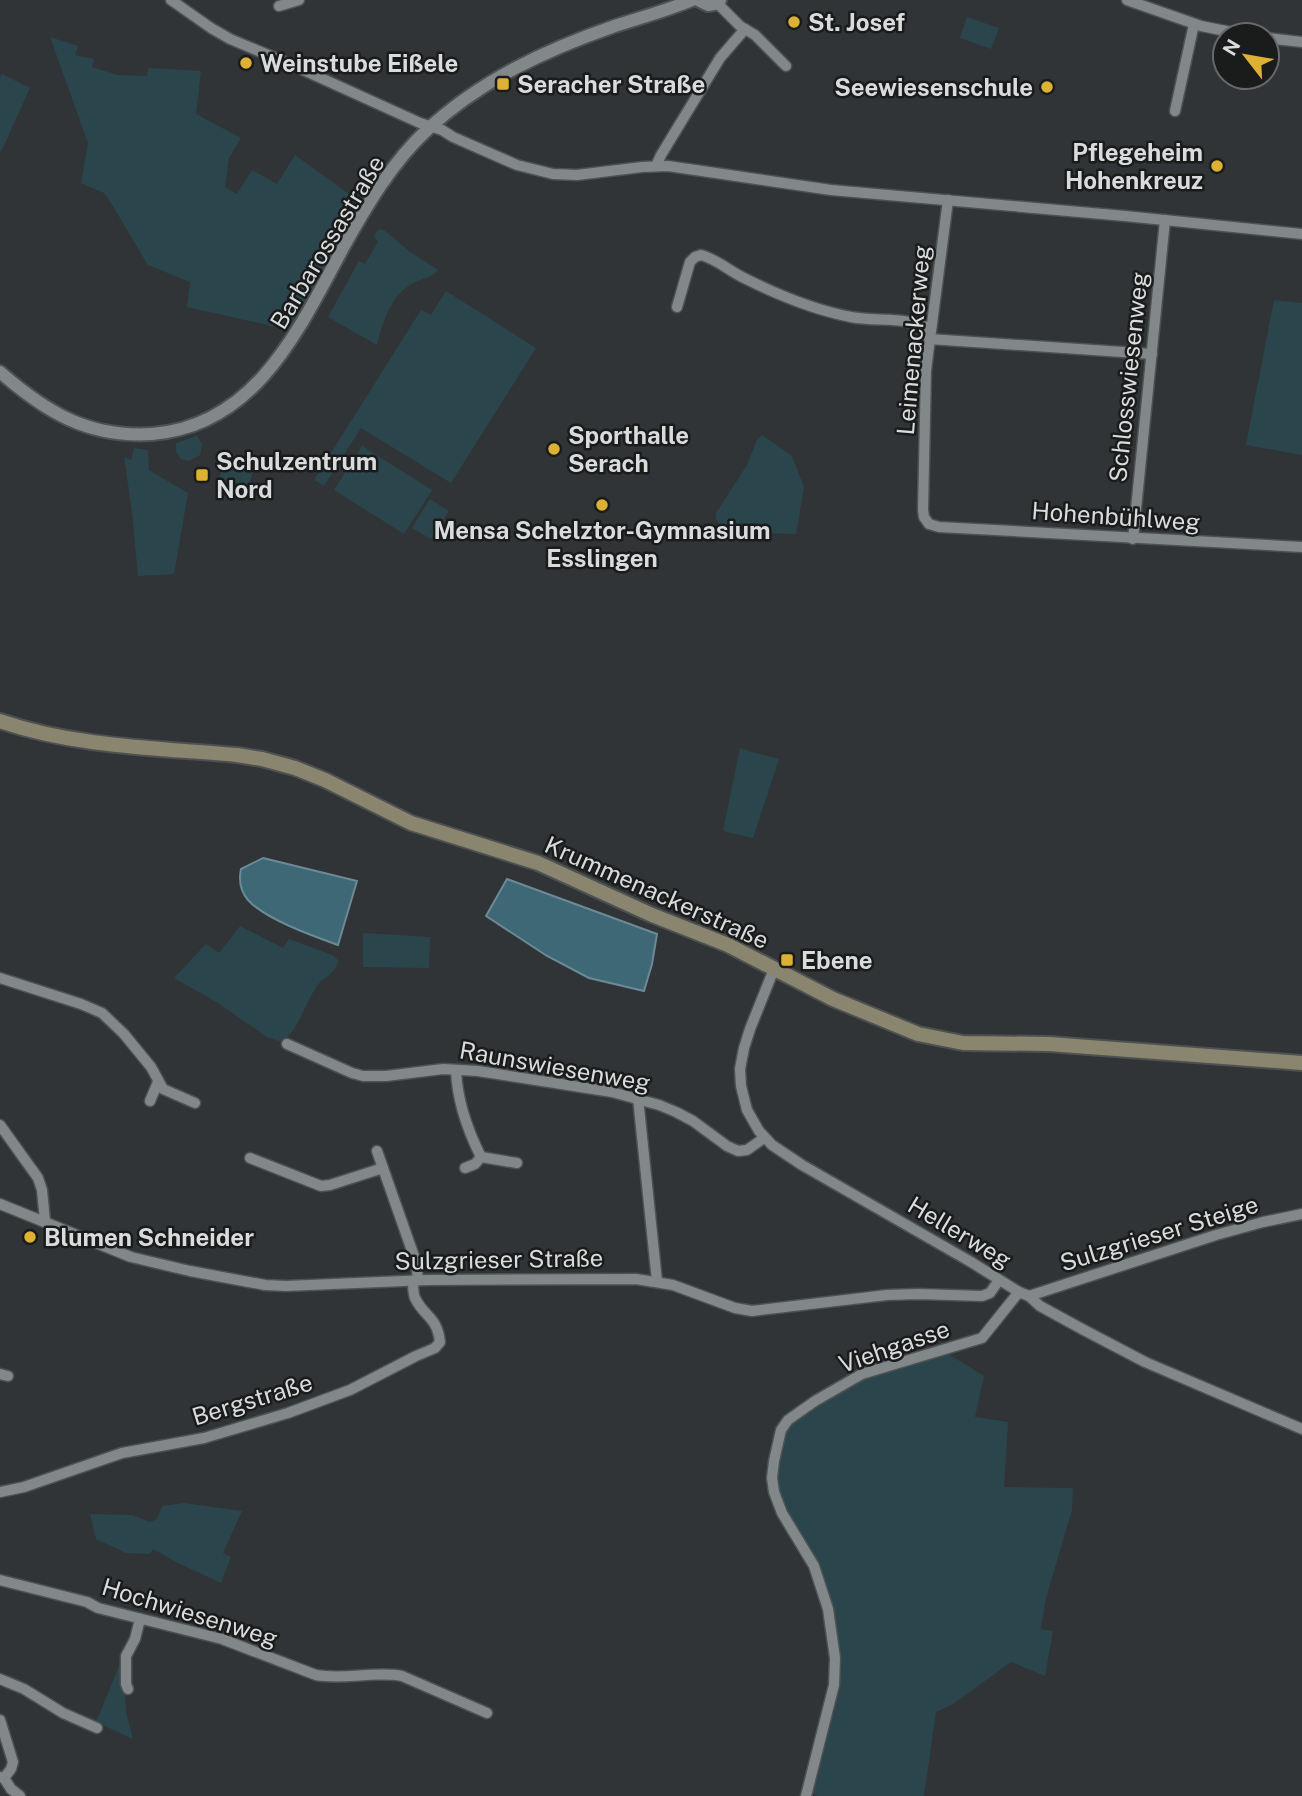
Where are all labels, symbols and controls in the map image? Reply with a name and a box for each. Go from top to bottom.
place label: St. Josef [808,8,906,36]
marker: St. Josef [786,14,802,30]
north arrow [1211,21,1281,91]
text: N [1218,35,1245,59]
place label: Weinstube Eißele [260,49,458,77]
marker: Weinstube Eißele [238,55,254,71]
place label: Seracher Straße [517,70,705,98]
place label: Seewiesenschule [834,73,1033,101]
marker: Seracher Straße [495,76,511,92]
marker: Seewiesenschule [1039,79,1055,95]
place label: Pflegeheim Hohenkreuz [1065,138,1203,194]
street label: Barbarossastraße [264,150,390,334]
marker: Pflegeheim Hohenkreuz [1209,158,1225,174]
street label: Leimenackerweg [891,244,935,436]
street label: Schlosswiesenweg [1103,270,1153,484]
place label: Sporthalle Serach [568,421,689,477]
marker: Sporthalle Serach [546,441,562,457]
place label: Schulzentrum Nord [216,447,377,503]
marker: Schulzentrum Nord [194,467,210,483]
street label: Hohenbühlweg [1031,496,1201,536]
marker: Mensa Schelztor-Gymnasium Esslingen [594,497,610,513]
place label: Mensa Schelztor-Gymnasium Esslingen [433,516,771,572]
street label: Krummenackerstraße [541,830,773,954]
place label: Ebene [801,946,873,974]
marker: Ebene [779,952,795,968]
street label: Raunswiesenweg [457,1035,653,1097]
street label: Hellerweg [903,1190,1017,1274]
street label: Sulzgrieser Steige [1056,1190,1262,1276]
place label: Blumen Schneider [44,1223,254,1251]
marker: Blumen Schneider [22,1229,38,1245]
street label: Sulzgrieser Straße [394,1243,604,1275]
street label: Viehgasse [835,1314,953,1378]
street label: Bergstraße [188,1367,316,1431]
street label: Hochwiesenweg [99,1572,281,1652]

